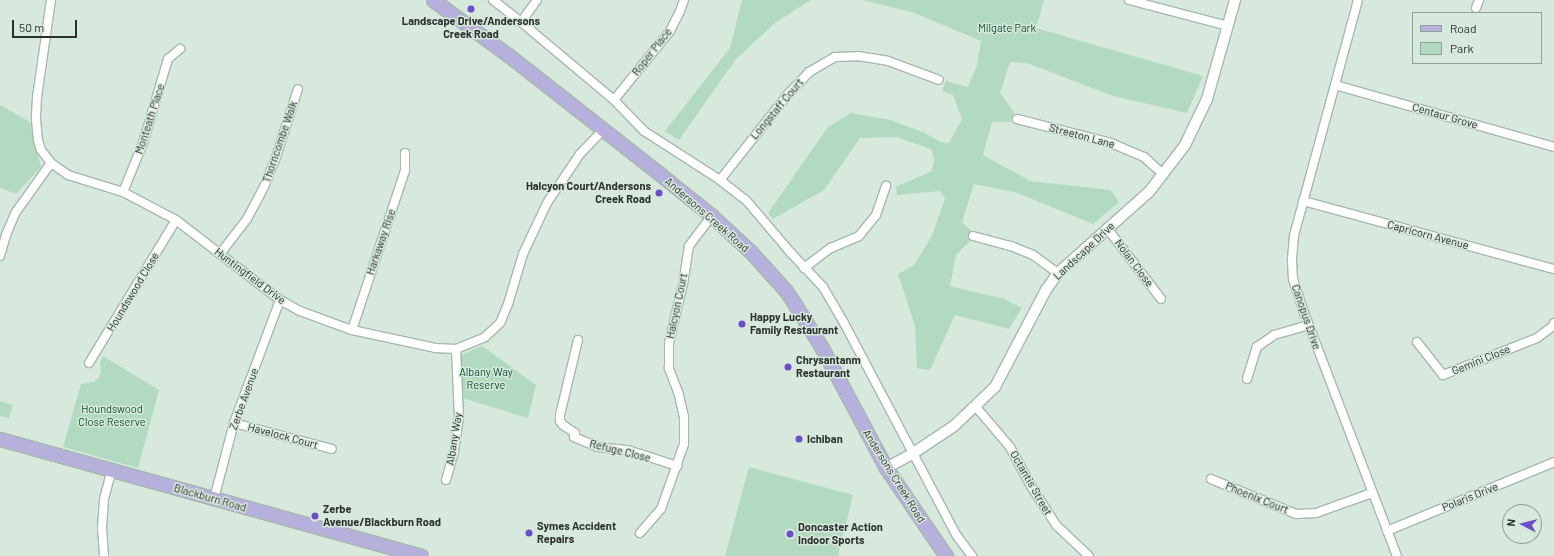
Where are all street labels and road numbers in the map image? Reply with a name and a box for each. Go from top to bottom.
street label: Roper Place [629,25,675,79]
street label: Longstaff Court [748,76,806,142]
street label: Monteath Place [132,82,168,156]
street label: Thorncombe Walk [260,99,300,185]
street label: Centaur Grove [1411,100,1479,132]
street label: Streeton Lane [1048,121,1116,151]
street label: Andersons Creek Road [662,175,752,255]
street label: Harkaway Rise [364,207,398,277]
street label: Capricorn Avenue [1386,218,1470,252]
street label: Landscape Drive [1051,219,1117,283]
street label: Nolan Close [1112,237,1156,289]
street label: Huntingfield Drive [212,245,288,307]
street label: Houndswood Close [104,250,162,334]
street label: Halcyon Court [664,272,690,340]
street label: Canopus Drive [1289,283,1323,351]
street label: Gemini Close [1450,342,1512,378]
street label: Zerbe Avenue [227,366,261,432]
street label: Albany Way [443,411,465,467]
street label: Havelock Court [246,420,320,452]
street label: Andersons Creek Road [860,427,928,525]
street label: Refuge Close [588,437,652,465]
street label: Octantis Street [1007,448,1055,518]
street label: Phoenix Court [1223,479,1291,517]
street label: Polaris Drive [1440,480,1500,514]
street label: Blackburn Road [172,481,248,515]

